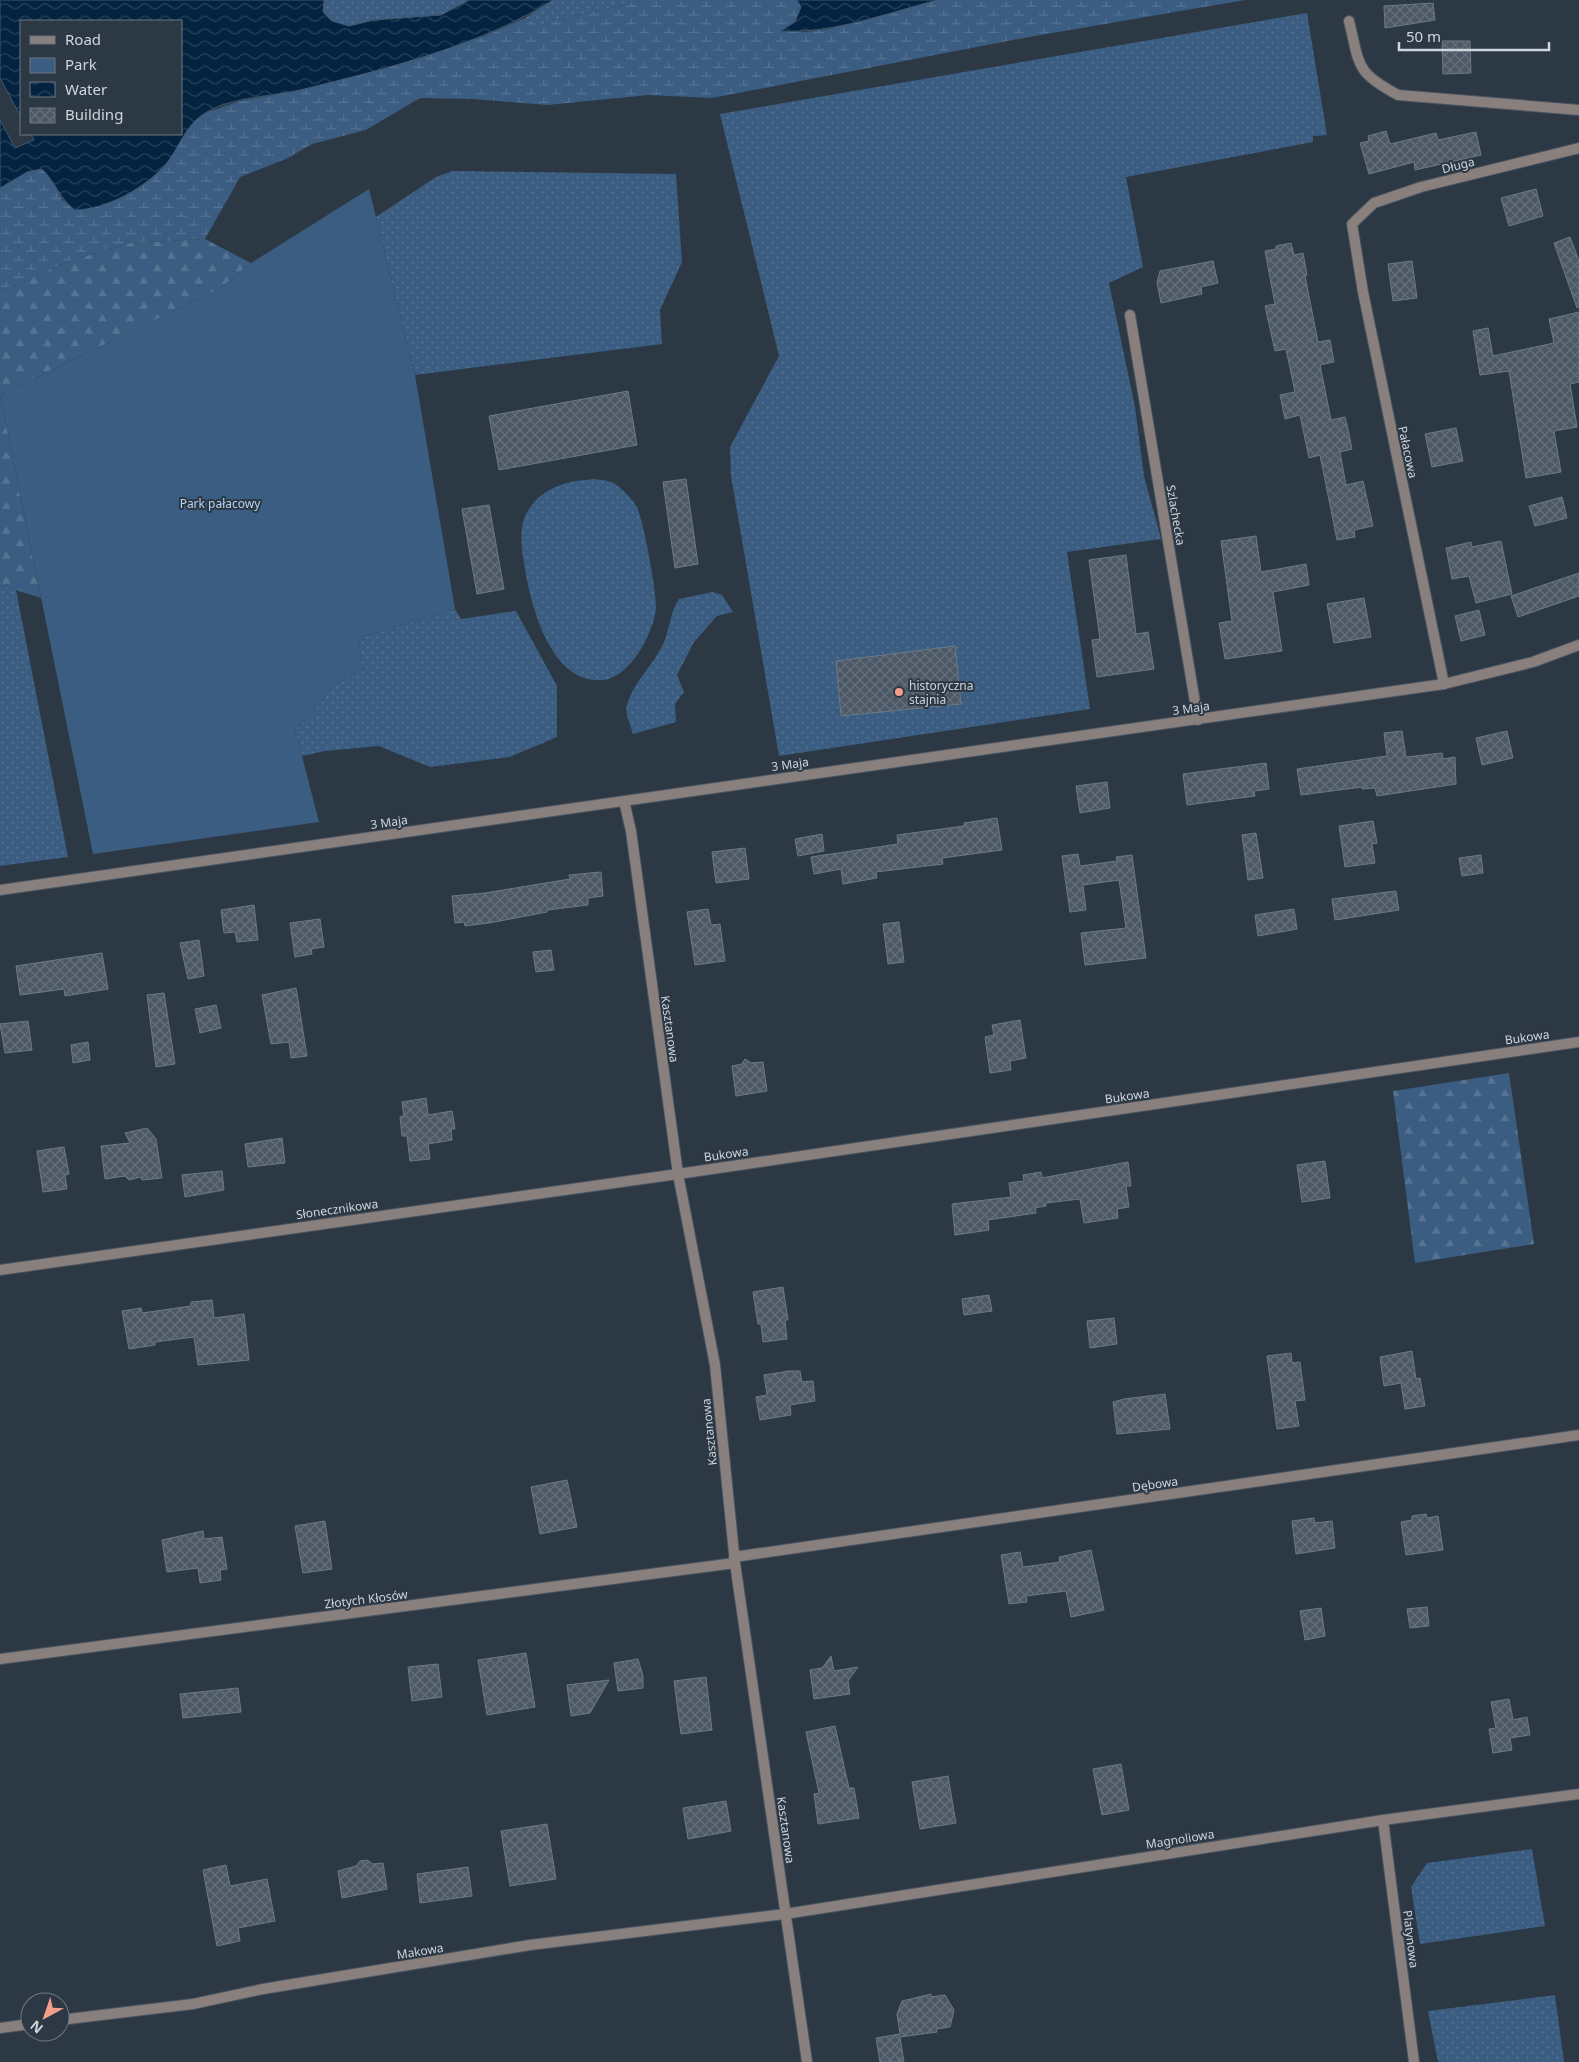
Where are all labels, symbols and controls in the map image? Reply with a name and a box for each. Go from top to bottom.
legend [20,20,182,135]
scale bar [1399,20,1549,52]
text: 50 m [1406,26,1441,46]
text: Road [65,29,101,49]
text: Park [65,54,97,74]
text: Water [65,79,107,99]
text: Building [65,104,123,124]
street label: Długa [1440,153,1476,177]
street label: Pałacowa [1394,424,1422,480]
street label: Szlachecka [1162,484,1190,546]
park label: Park pałacowy [180,495,261,512]
place label: historyczna stajnia [909,677,973,708]
marker: historyczna stajnia [893,686,905,698]
street label: 3 Maja [1171,697,1211,719]
street label: 3 Maja [770,753,810,775]
street label: 3 Maja [369,811,409,833]
street label: Kasztanowa [657,995,683,1063]
street label: Bukowa [1504,1025,1550,1049]
street label: Bukowa [1104,1084,1150,1108]
street label: Bukowa [703,1142,749,1166]
street label: Słonecznikowa [295,1195,379,1223]
street label: Kasztanowa [697,1398,721,1466]
street label: Dębowa [1131,1472,1179,1496]
street label: Złotych Kłosów [323,1585,409,1613]
street label: Kasztanowa [773,1796,799,1864]
street label: Magnoliowa [1145,1825,1215,1853]
street label: Platynowa [1399,1909,1423,1969]
street label: Makowa [395,1939,445,1963]
north arrow [20,1992,70,2042]
text: N [26,2016,47,2038]

